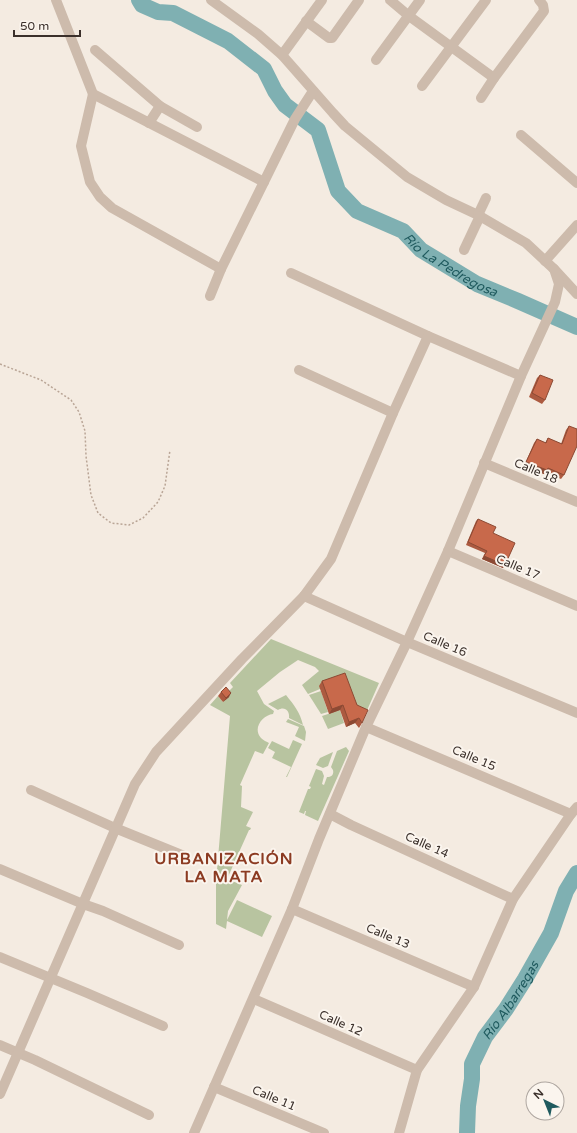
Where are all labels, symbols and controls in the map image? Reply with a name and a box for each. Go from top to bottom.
scale bar [14,12,80,38]
text: 50 m [20,19,49,33]
water label: Río La Pedregosa [400,230,500,301]
street label: Calle 18 [512,456,560,486]
street label: Calle 17 [494,552,542,582]
street label: Calle 16 [421,629,469,659]
street label: Calle 15 [450,743,498,773]
street label: Calle 14 [403,829,451,861]
district label: URBANIZACIÓN LA MATA [154,849,294,887]
street label: Calle 13 [364,921,412,951]
water label: Río Albarregas [479,958,543,1043]
street label: Calle 12 [317,1007,365,1039]
north arrow [525,1081,565,1121]
street label: Calle 11 [250,1083,298,1113]
text: N [531,1086,546,1102]

